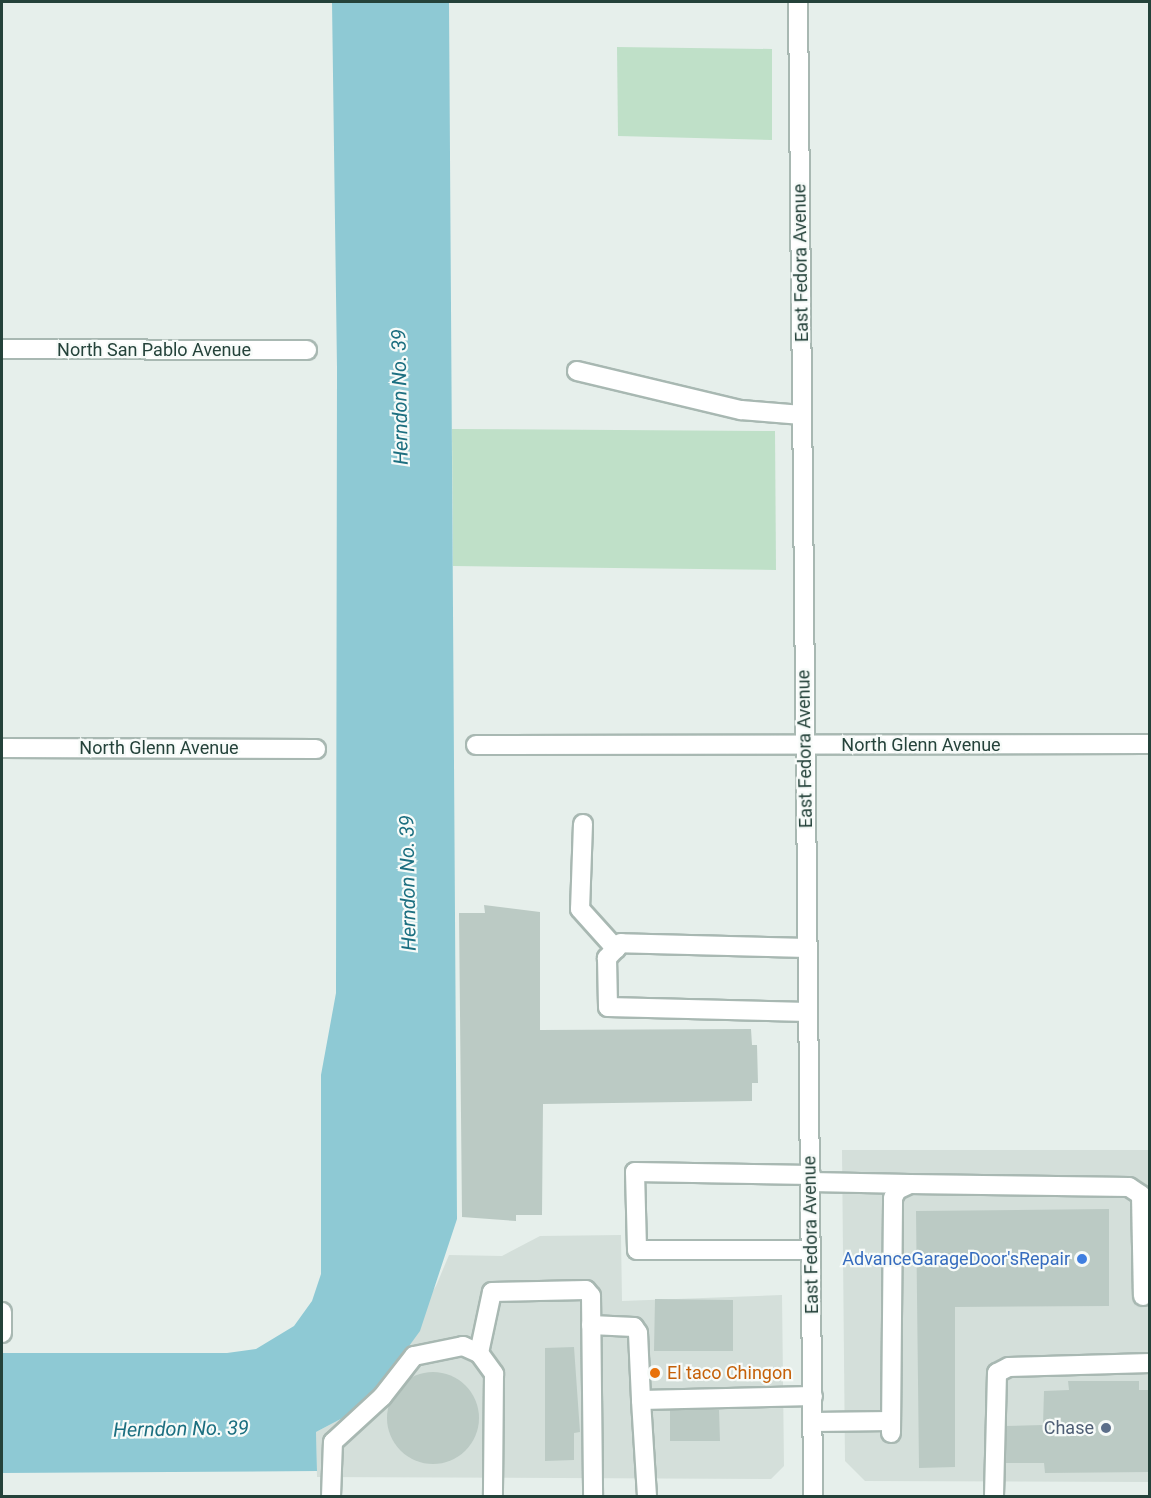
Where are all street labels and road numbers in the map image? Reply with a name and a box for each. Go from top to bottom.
street label: East Fedora Avenue [789,184,813,342]
street label: North San Pablo Avenue [57,339,251,361]
street label: East Fedora Avenue [793,670,817,828]
street label: North Glenn Avenue [841,734,1001,756]
street label: North Glenn Avenue [79,737,239,759]
street label: East Fedora Avenue [799,1156,823,1314]

